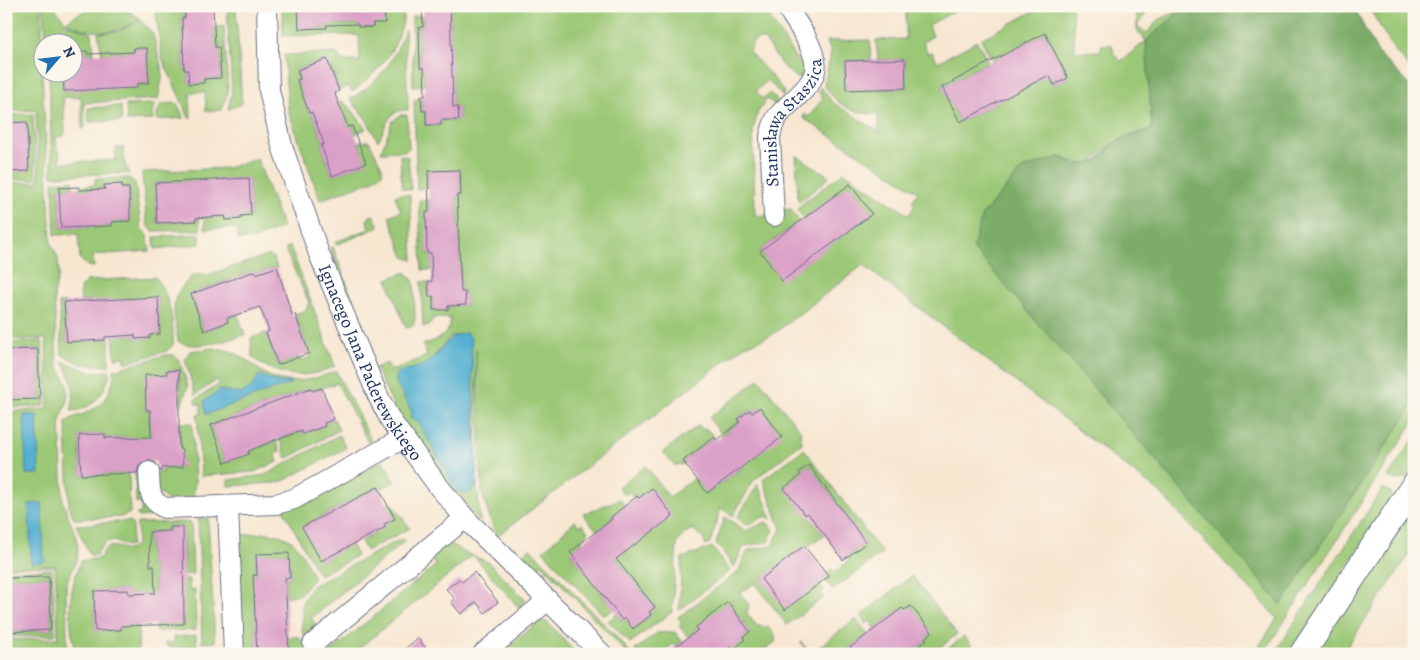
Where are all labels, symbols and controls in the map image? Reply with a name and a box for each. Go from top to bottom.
north arrow [32,32,82,82]
text: N [58,43,80,61]
street label: Stanisława Staszica [758,57,828,188]
street label: Ignacego Jana Paderewskiego [313,261,428,466]

